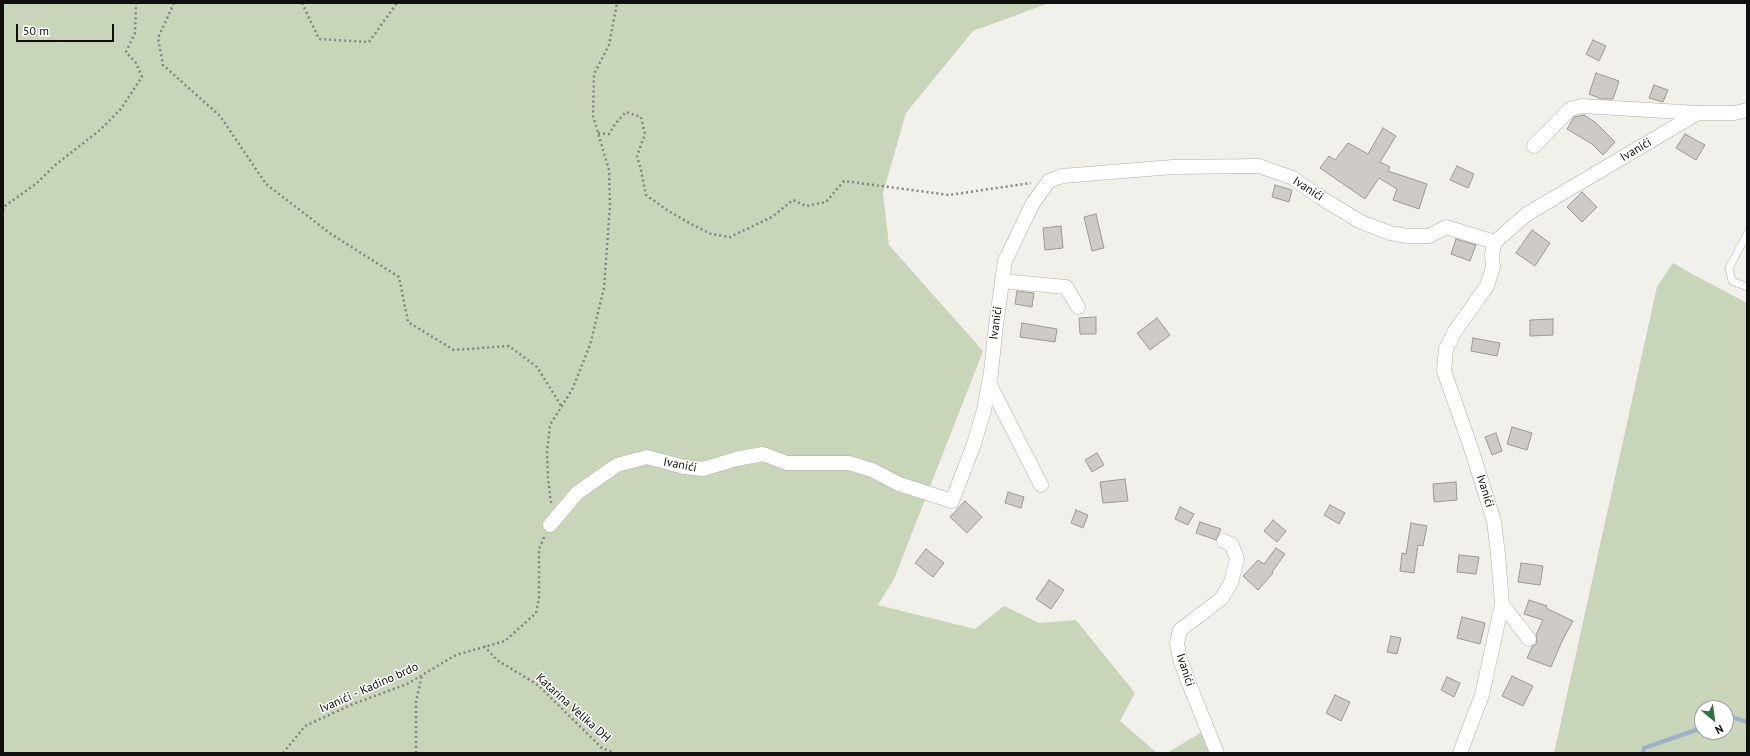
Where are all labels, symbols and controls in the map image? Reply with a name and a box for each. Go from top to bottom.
scale bar [18,16,116,42]
text: 50 m [23,23,49,38]
street label: Ivanići [1618,135,1654,165]
street label: Ivanići [1290,174,1326,204]
street label: Ivanići [987,305,1005,341]
street label: Ivanići [662,455,698,475]
street label: Ivanići [1473,473,1497,509]
street label: Ivanići [1173,652,1197,688]
street label: Ivanići - Kadino brdo [317,660,421,716]
street label: Katarina Velika DH [533,671,613,745]
north arrow [1694,700,1734,740]
text: N [1713,722,1726,737]

